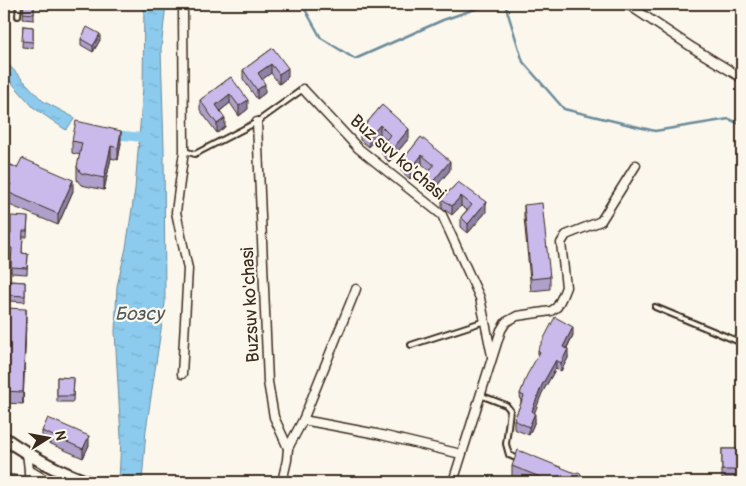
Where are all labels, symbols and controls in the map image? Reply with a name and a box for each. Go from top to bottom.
street label: Buz suv ko'chasi [345,110,450,205]
street label: Buzsuv ko'chasi [236,247,265,363]
water label: Бозсу [115,302,166,326]
north arrow [22,414,72,464]
text: N [51,429,70,442]

